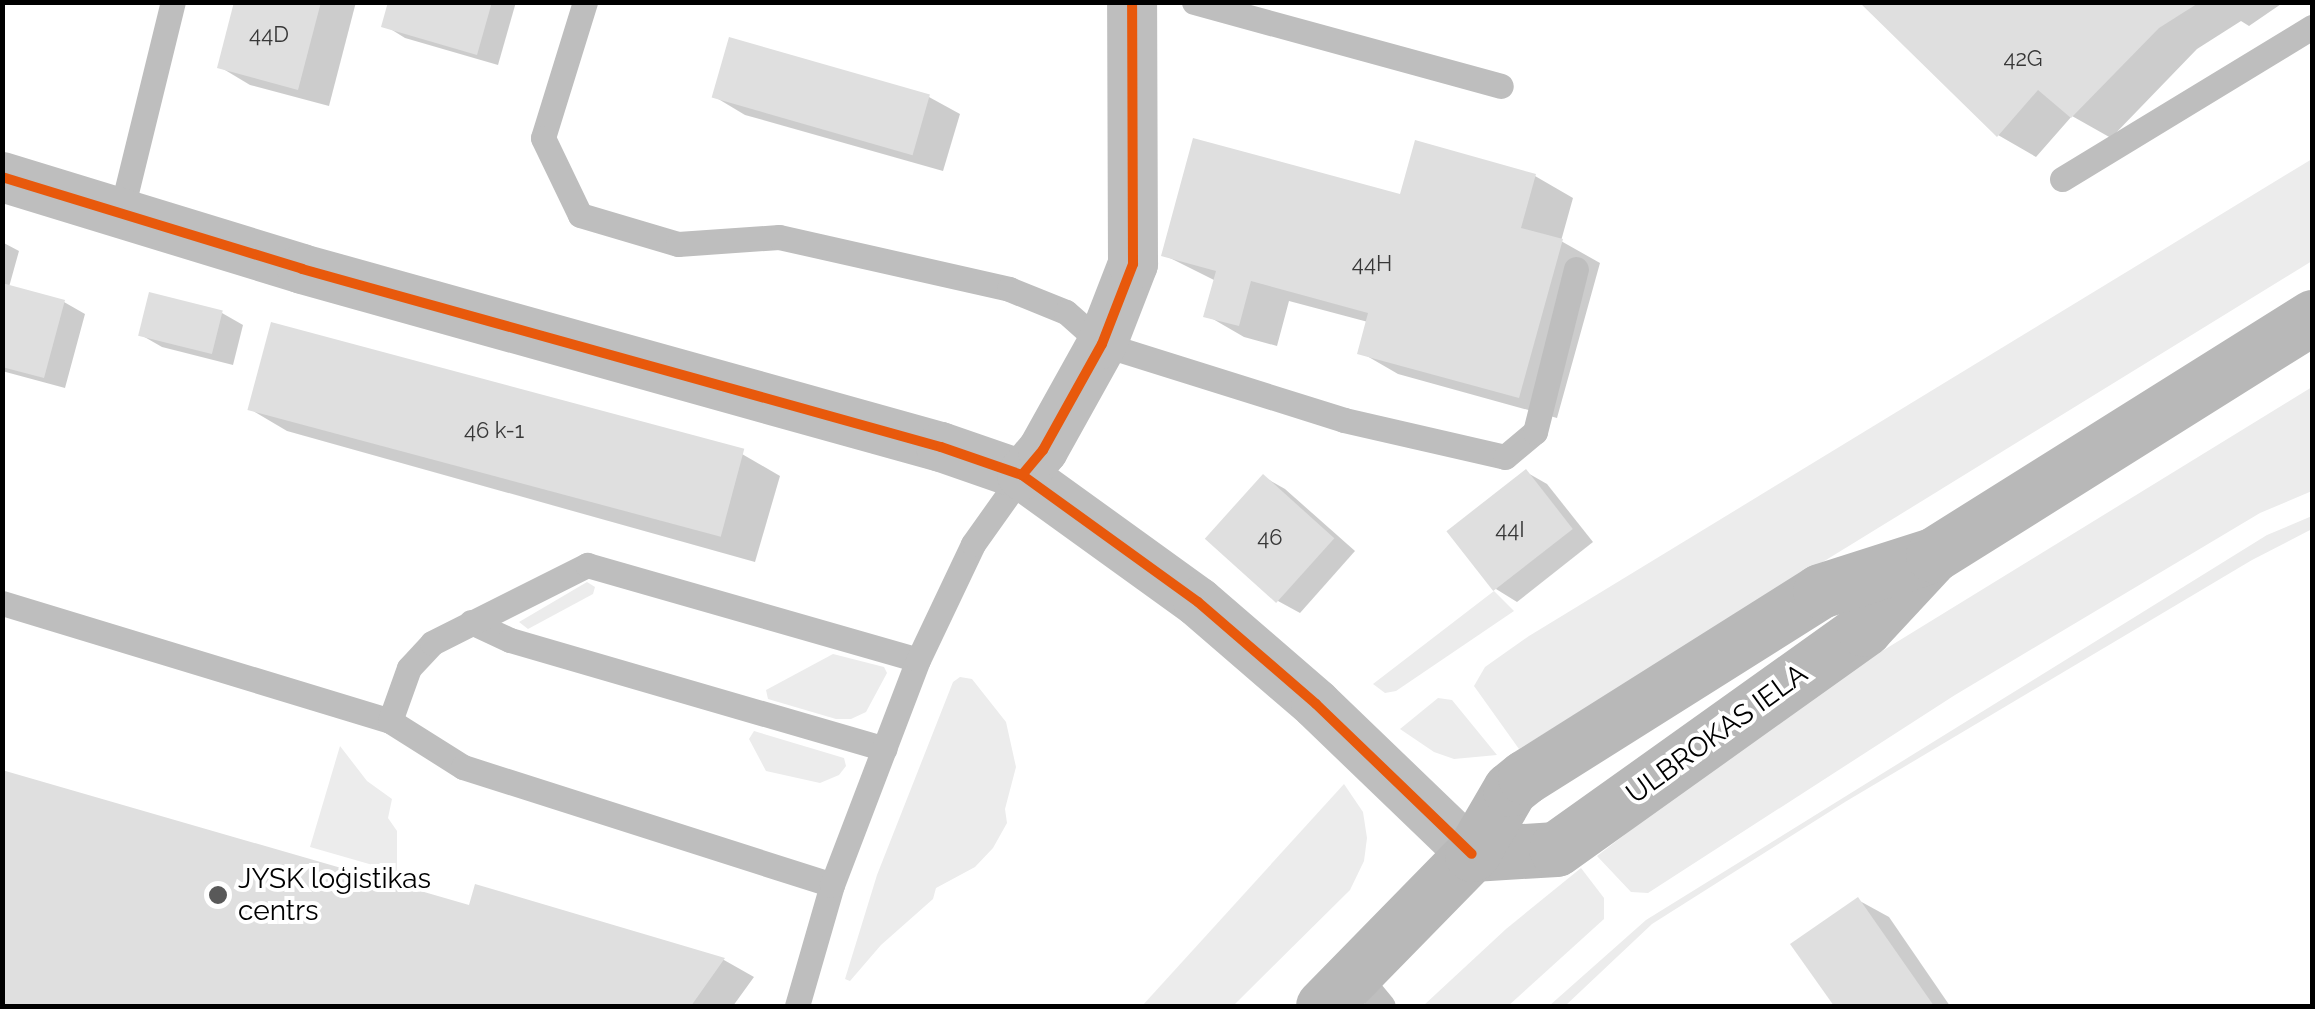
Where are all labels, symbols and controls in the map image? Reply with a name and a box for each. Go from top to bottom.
house number: 44D [249,22,289,48]
house number: 42G [2003,46,2043,72]
house number: 44H [1352,251,1392,277]
house number: 46 k-1 [464,418,524,444]
house number: 44I [1495,517,1525,543]
house number: 46 [1257,525,1283,551]
street label: ULBROKAS IELA [1620,657,1814,811]
place label: JYSK loģistikas centrs [238,862,431,928]
marker: JYSK loģistikas centrs [207,884,229,906]

